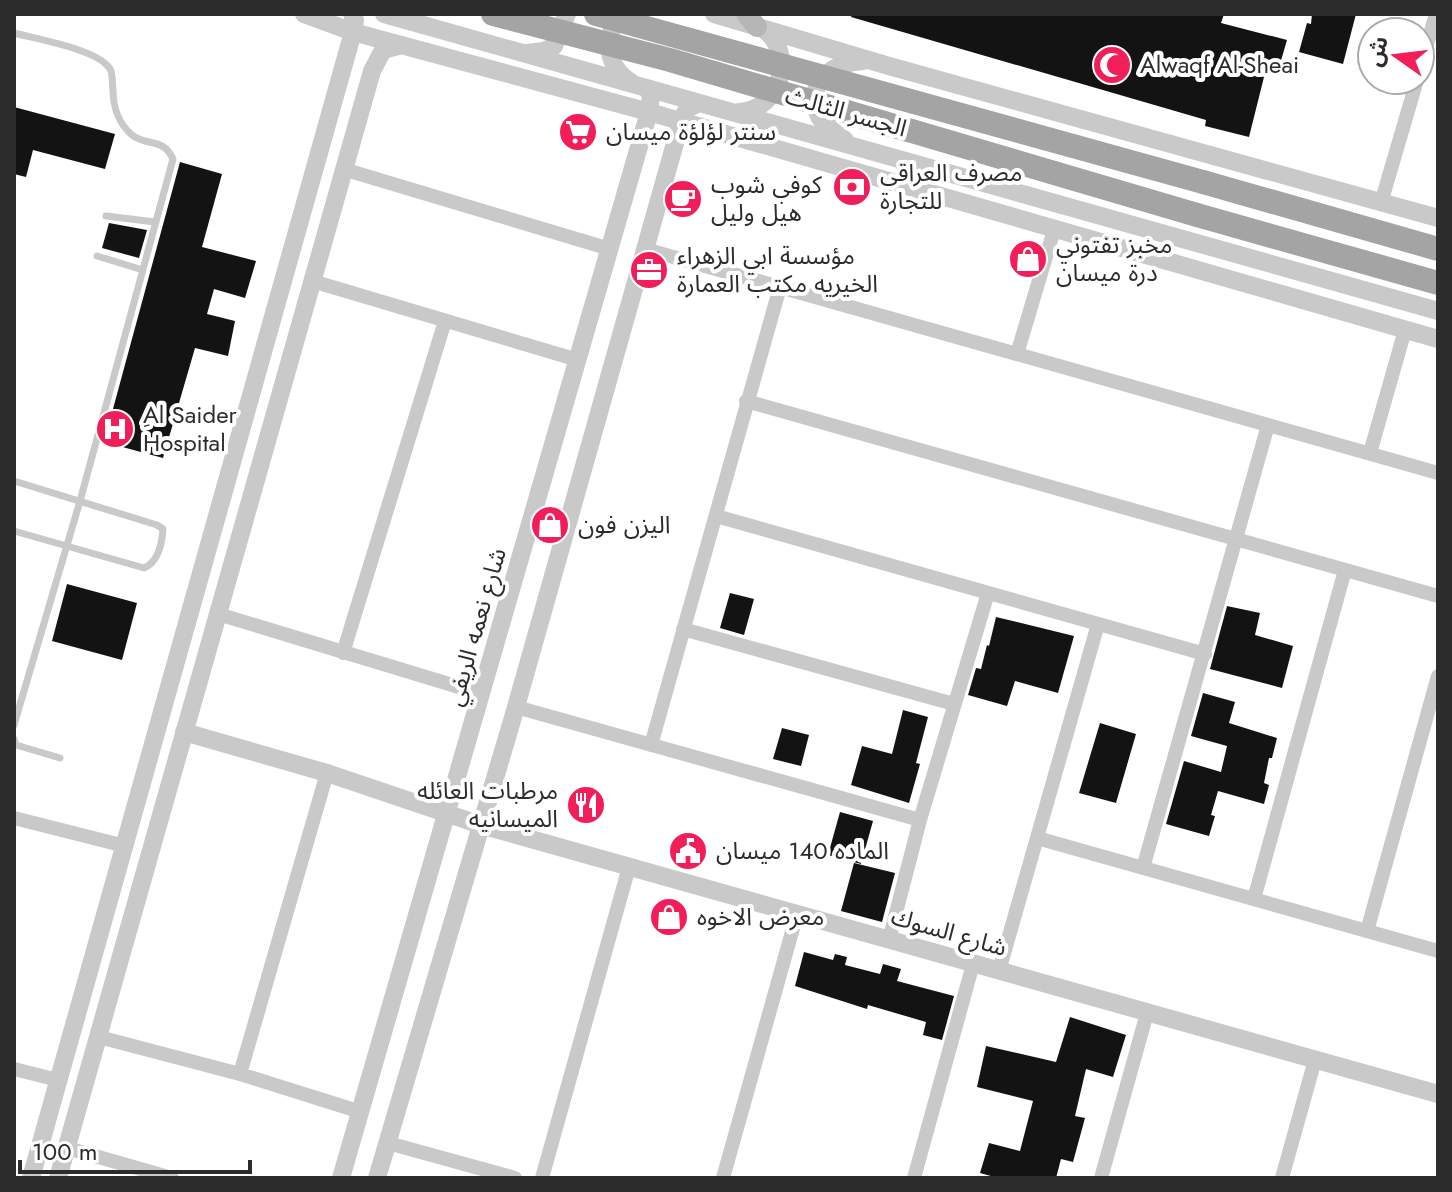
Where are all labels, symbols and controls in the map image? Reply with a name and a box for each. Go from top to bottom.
north arrow [1356,16,1436,96]
text: ش [1357,33,1396,70]
mosque icon: Alwaqf Al-Sheai [1091,44,1133,86]
place label: Alwaqf Al-Sheai [1140,47,1299,82]
street label: الجسر الثالث [781,78,911,146]
supermarket icon: سنتر لؤلؤة ميسان [557,111,599,153]
place label: سنتر لؤلؤة ميسان [606,114,776,149]
place label: مصرف العراقي للتجارة [880,155,1022,218]
bank icon: مصرف العراقي للتجارة [831,166,873,208]
place label: كوفي شوب هيل وليل [711,167,823,230]
cafe icon: كوفي شوب هيل وليل [662,178,704,220]
place label: مخبز تفتوني درة ميسان [1056,227,1172,290]
place label: مؤسسة ابي الزهراء الخيريه مكتب العمارة [677,238,878,301]
shop icon: مخبز تفتوني درة ميسان [1007,238,1049,280]
office icon: مؤسسة ابي الزهراء الخيريه مكتب العمارة [628,249,670,291]
place label: ِAl Saider Hospital [143,397,238,460]
hospital icon: ِAl Saider Hospital [94,408,136,450]
shop icon: اليزن فون [529,504,571,546]
place label: اليزن فون [578,507,671,542]
street label: شارع نعمه الريفي [436,544,516,711]
place label: مرطبات العائله الميسانيه [417,773,558,836]
restaurant icon: مرطبات العائله الميسانيه [565,784,607,826]
public building icon: الماده 140 ميسان [667,830,709,872]
place label: الماده 140 ميسان [716,833,889,868]
shop icon: معرض الاخوه [648,896,690,938]
street label: شارع السوك [887,898,1011,965]
place label: معرض الاخوه [697,899,824,934]
scale bar [20,1124,250,1174]
text: 100 m [32,1134,98,1169]

